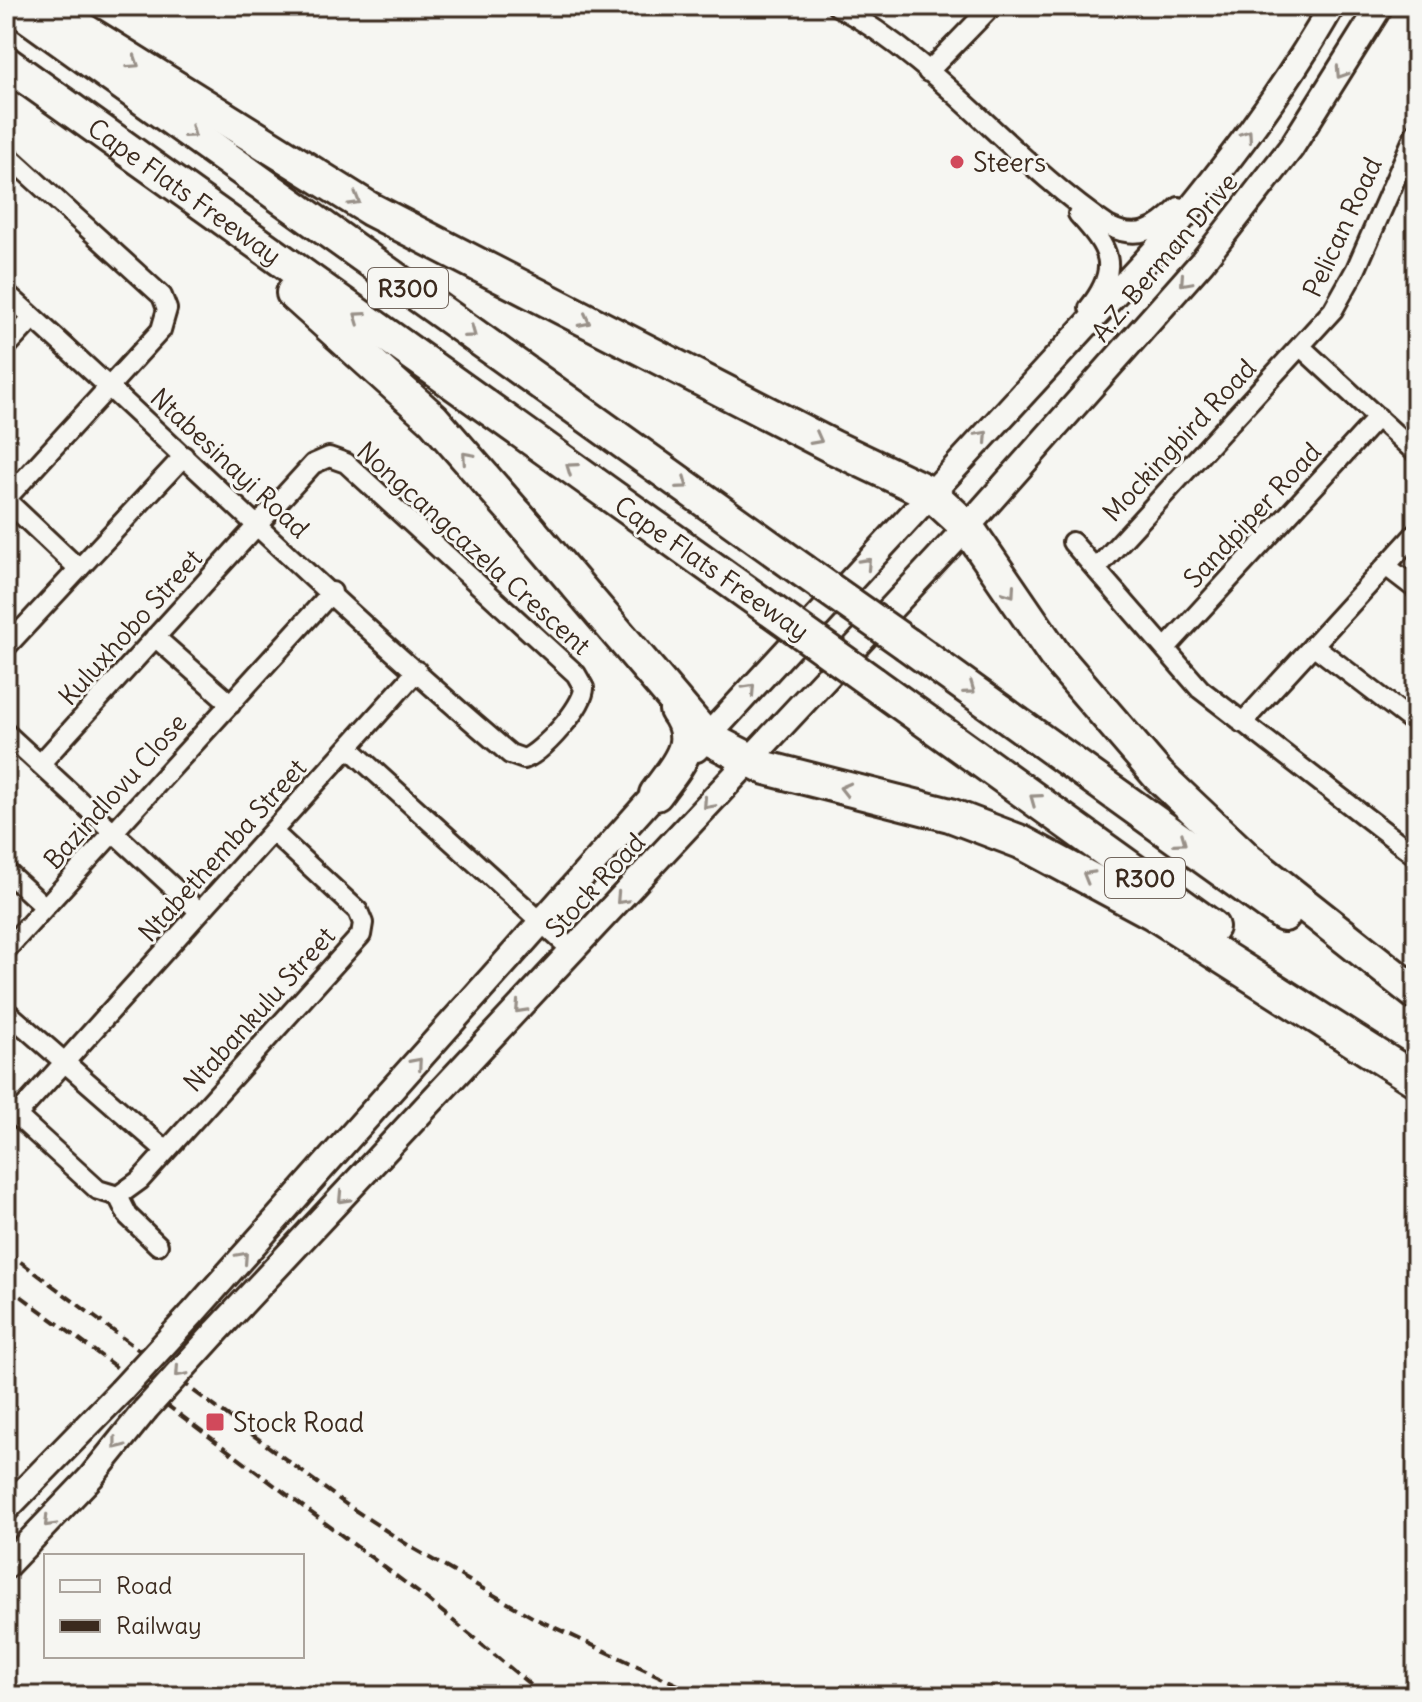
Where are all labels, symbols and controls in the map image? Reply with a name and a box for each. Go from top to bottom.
one-way arrow [126,54,140,69]
one-way arrow [1335,64,1350,79]
street label: Cape Flats Freeway [82,111,288,271]
one-way arrow [183,123,197,138]
one-way arrow [1237,130,1252,144]
place label: Steers [973,146,1046,179]
street label: Pelican Road [1295,152,1389,302]
marker: Steers [948,153,966,171]
street label: A.Z. Berman Drive [1084,166,1244,348]
one-way arrow [346,190,361,206]
road number: R300 [368,268,448,308]
one-way arrow [1181,272,1195,287]
one-way arrow [354,312,368,327]
one-way arrow [577,312,592,327]
one-way arrow [463,323,477,338]
street label: Mockingbird Road [1095,352,1263,528]
street label: Ntabesinayi Road [144,381,316,545]
one-way arrow [809,430,824,445]
one-way arrow [974,430,988,445]
street label: Nongcangcazela Crescent [350,434,598,662]
street label: Sandpiper Road [1176,435,1328,595]
one-way arrow [462,452,477,467]
one-way arrow [565,463,580,477]
one-way arrow [674,475,688,489]
street label: Cape Flats Freeway [608,488,816,648]
street label: Kuluxhobo Street [51,542,209,712]
one-way arrow [857,557,871,572]
one-way arrow [1000,583,1015,597]
one-way arrow [961,680,976,694]
one-way arrow [741,683,755,698]
street label: Bazindlovu Close [36,706,194,876]
street label: Ntabethemba Street [131,751,313,948]
one-way arrow [838,781,852,798]
one-way arrow [1029,794,1043,809]
one-way arrow [702,795,717,809]
street label: Stock Road [538,826,652,944]
one-way arrow [1173,831,1187,846]
road number: R300 [1105,858,1185,898]
one-way arrow [1082,870,1097,886]
one-way arrow [615,890,630,904]
street label: Ntabankulu Street [176,919,342,1098]
one-way arrow [516,999,530,1014]
one-way arrow [407,1057,421,1072]
one-way arrow [337,1189,352,1203]
one-way arrow [234,1251,248,1266]
one-way arrow [175,1362,189,1377]
place label: Stock Road [233,1406,364,1439]
marker: Stock Road [204,1411,226,1433]
one-way arrow [113,1435,128,1449]
one-way arrow [43,1513,58,1527]
legend [44,1554,304,1658]
text: Road [116,1570,172,1600]
text: Railway [116,1610,202,1640]

